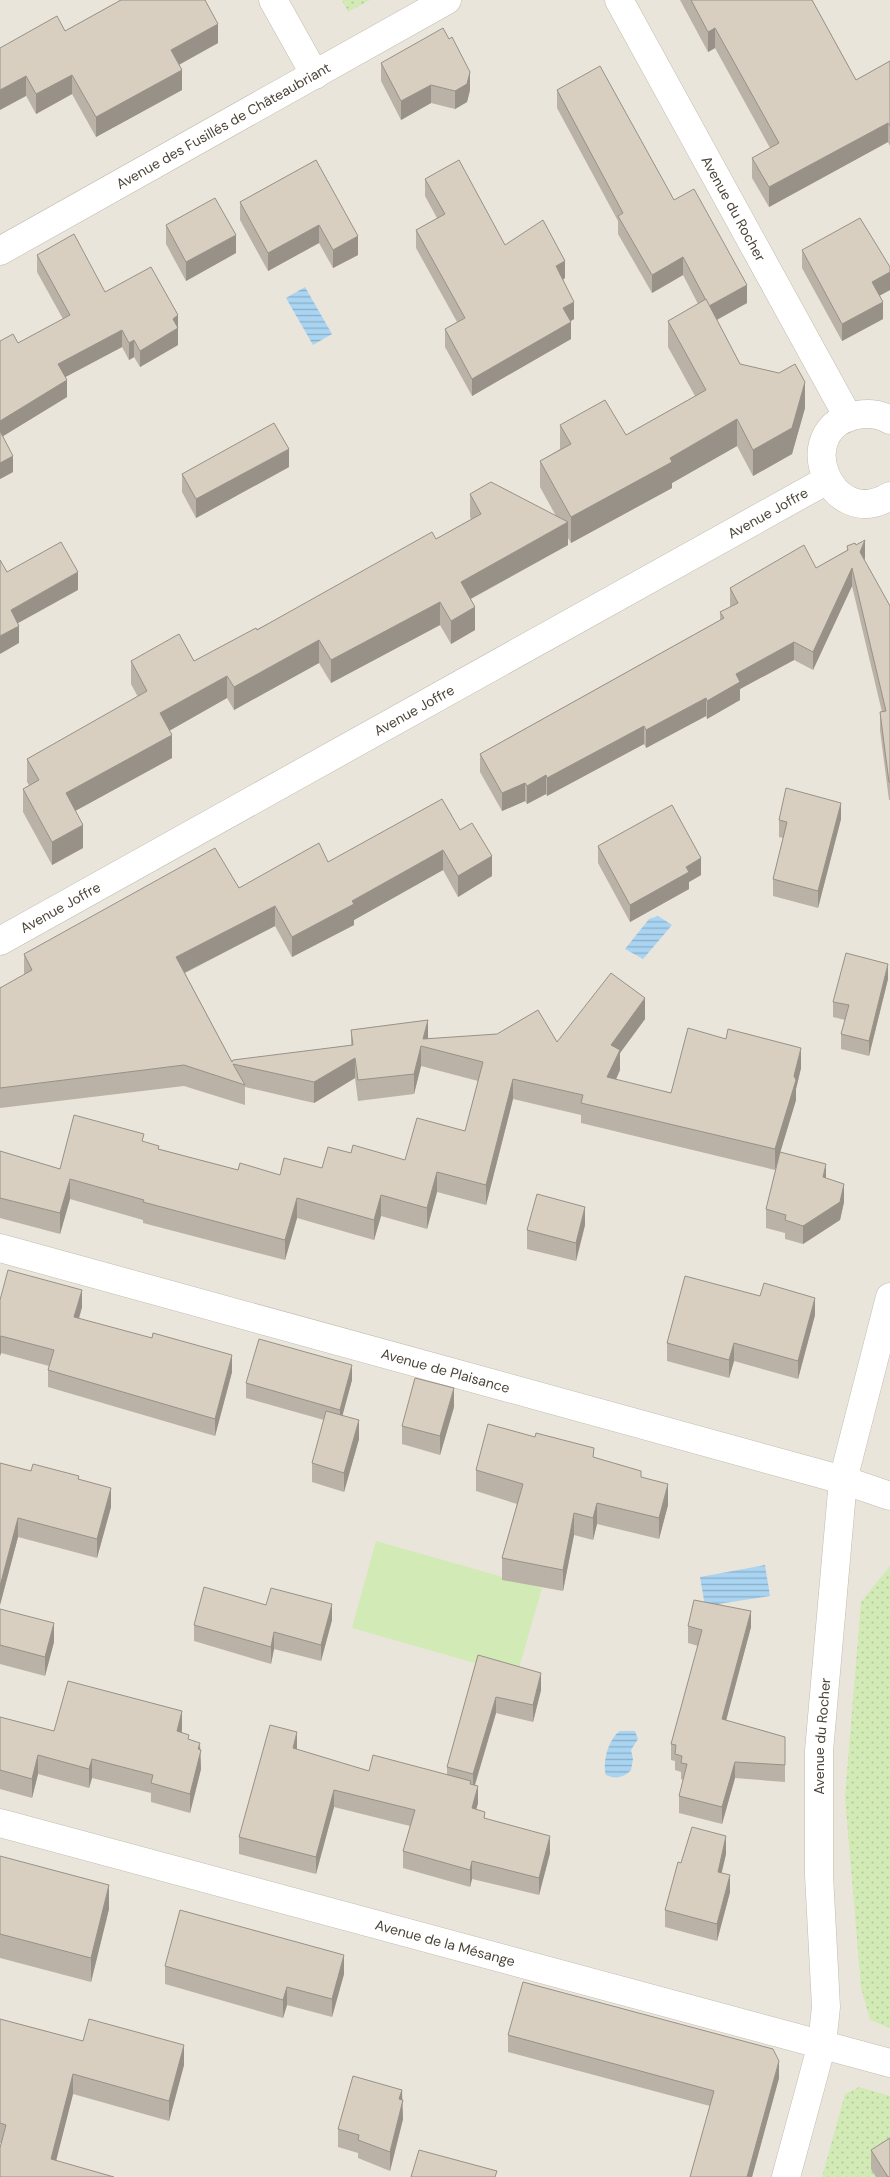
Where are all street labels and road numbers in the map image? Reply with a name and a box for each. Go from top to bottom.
street label: Avenue des Fusillés de Châteaubriant [113,58,334,193]
street label: Avenue du Rocher [697,153,770,264]
street label: Avenue Joffre [724,483,811,543]
street label: Avenue Joffre [371,681,457,740]
street label: Avenue Joffre [17,878,104,937]
street label: Avenue de Plaisance [379,1344,512,1397]
street label: Avenue du Rocher [810,1677,834,1795]
street label: Avenue de la Mésange [373,1916,517,1971]

